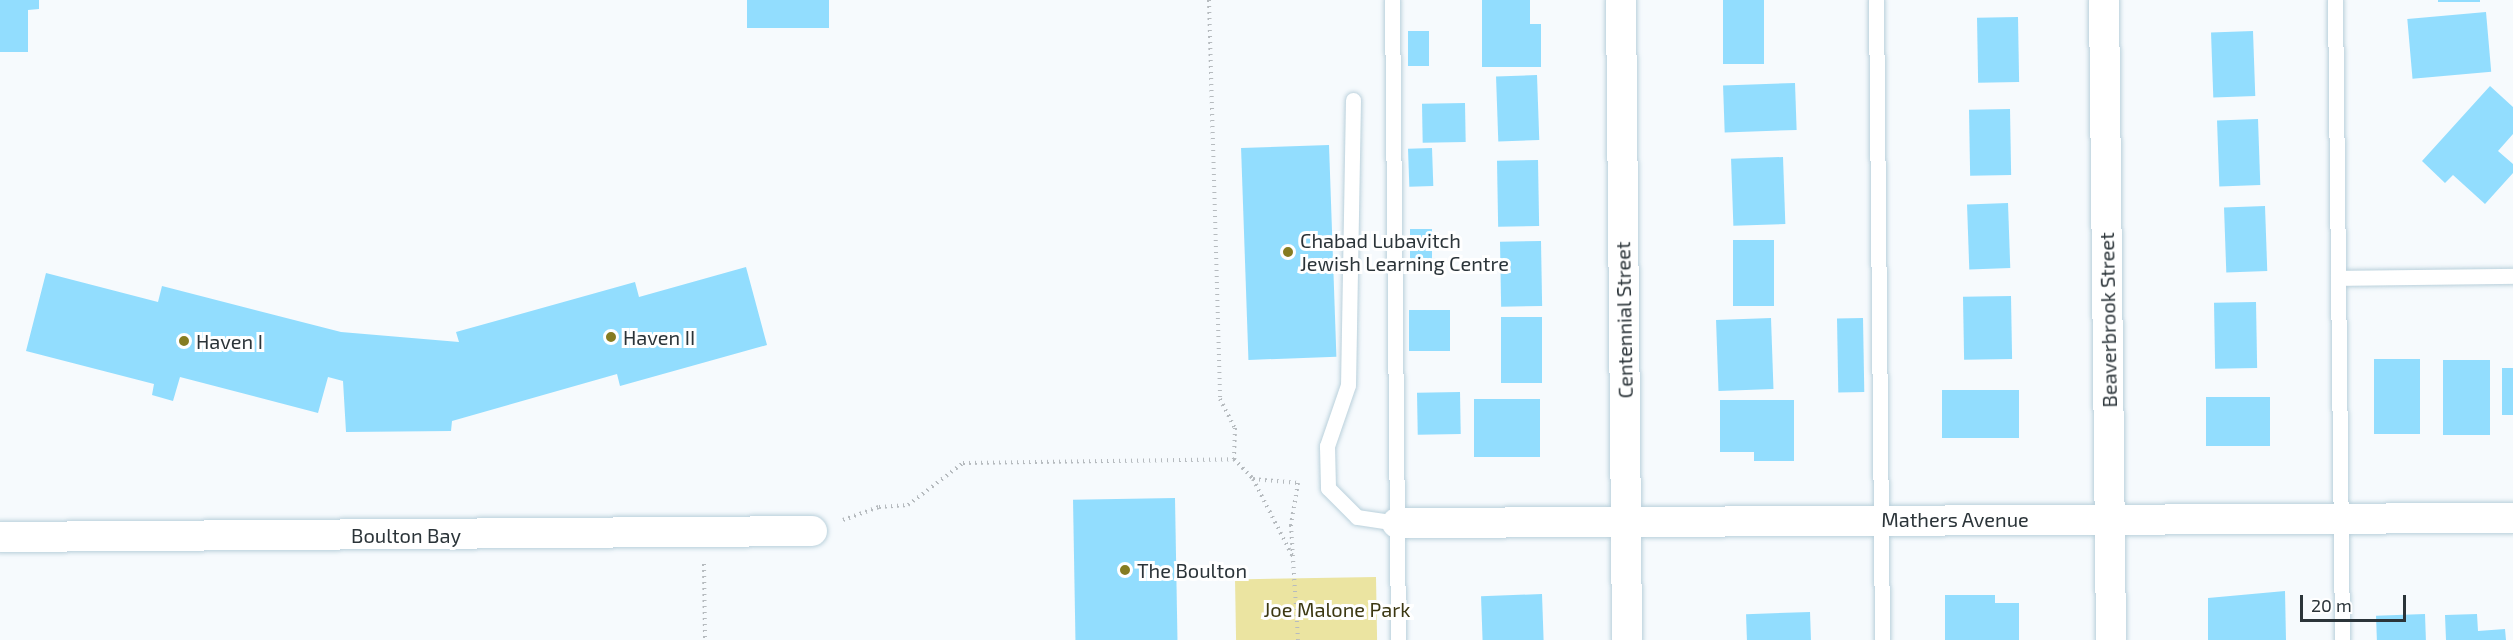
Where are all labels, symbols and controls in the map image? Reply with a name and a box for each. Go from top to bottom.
place label: Chabad Lubavitch Jewish Learning Centre [1300,228,1509,275]
street label: Beaverbrook Street [2094,232,2122,408]
street label: Centennial Street [1611,241,1637,399]
marker: Chabad Lubavitch Jewish Learning Centre [1281,245,1295,259]
place label: Haven II [623,325,695,349]
place label: Haven I [196,329,263,353]
marker: Haven II [604,330,618,344]
marker: Haven I [177,334,191,348]
street label: Mathers Avenue [1881,507,2029,531]
street label: Boulton Bay [351,523,461,547]
place label: The Boulton [1137,558,1247,582]
marker: The Boulton [1118,563,1132,577]
scale bar [2303,583,2410,621]
text: 20 m [2311,594,2352,616]
park label: Joe Malone Park [1264,597,1410,621]

